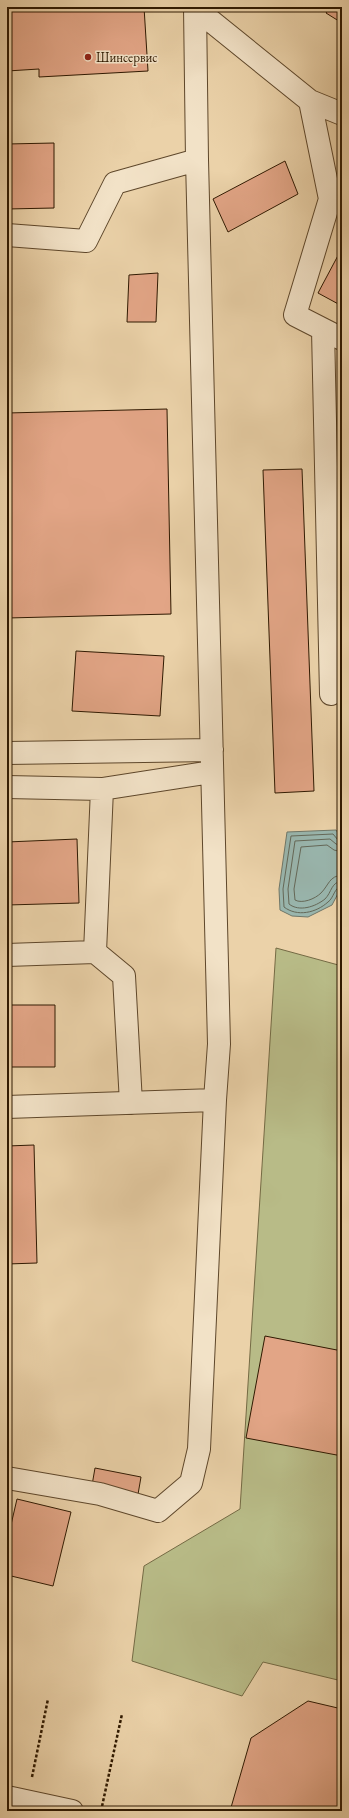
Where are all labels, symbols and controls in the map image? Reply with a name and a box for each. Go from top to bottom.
place label: Шинсервис [96,49,158,66]
marker: Шинсервис [83,52,93,62]

